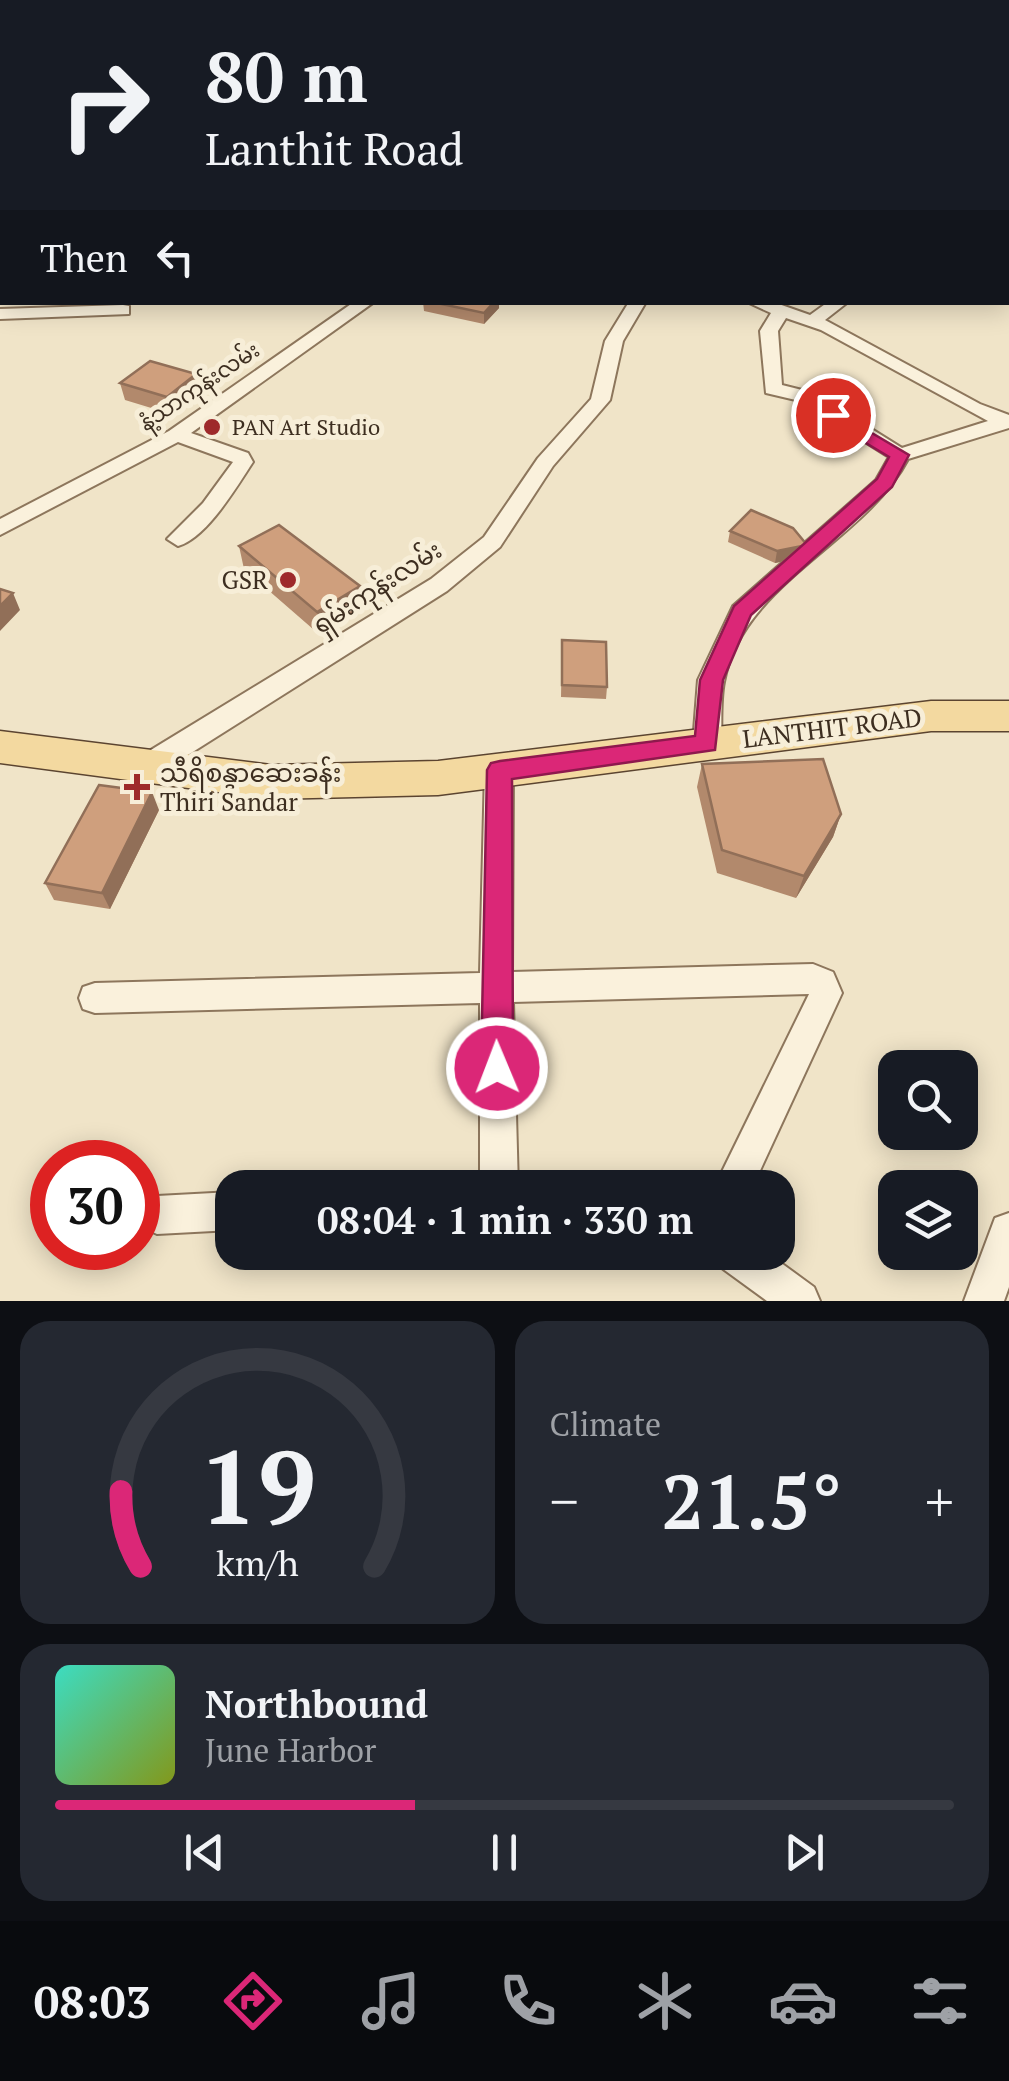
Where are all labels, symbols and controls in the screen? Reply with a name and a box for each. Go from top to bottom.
text: 80 m [205,29,368,122]
icon: right [40,40,170,170]
text: Lanthit Road [205,118,464,178]
icon: left [148,230,203,285]
text: Then [40,233,128,283]
street label: နံ့သာကုန်းလမ်း [133,335,267,440]
pin [791,373,876,458]
icon: arrive [806,388,861,443]
place label: PAN Art Studio [232,412,380,441]
marker: PAN Art Studio [201,416,223,438]
street label: ရှမ်းကုန်းလမ်း [306,533,450,645]
place label: GSR [221,563,268,596]
marker: GSR [277,569,299,591]
street label: LANTHIT ROAD [740,700,923,755]
place label: သီရိစန္ဒာဆေးခန်း Thiri Sandar [160,756,341,818]
marker: သီရိစန္ဒာဆေးခန်း Thiri Sandar [124,774,150,800]
position arrow [445,1016,549,1120]
map controls [878,1050,978,1270]
button: search [878,1050,978,1150]
speed limit sign: 30 [30,1140,160,1270]
button: layers [878,1170,978,1270]
text: 08:04 · 1 min · 330 m [317,1195,693,1245]
text: Climate [550,1403,661,1445]
text: 19 [198,1416,316,1554]
text: 21.5° [662,1451,842,1550]
text: − [550,1464,579,1537]
text: + [925,1464,954,1537]
text: km/h [216,1539,299,1586]
text: Northbound [205,1679,428,1729]
text: June Harbor [205,1729,376,1771]
icon: previous [177,1825,232,1880]
icon: pause [477,1825,532,1880]
icon: next [777,1825,832,1880]
icon: directions [218,1966,288,2036]
icon: music [356,1966,426,2036]
icon: phone [493,1966,563,2036]
icon: climate [630,1966,700,2036]
icon: car [768,1966,838,2036]
icon: filters [905,1966,975,2036]
text: 08:03 [34,1971,151,2031]

